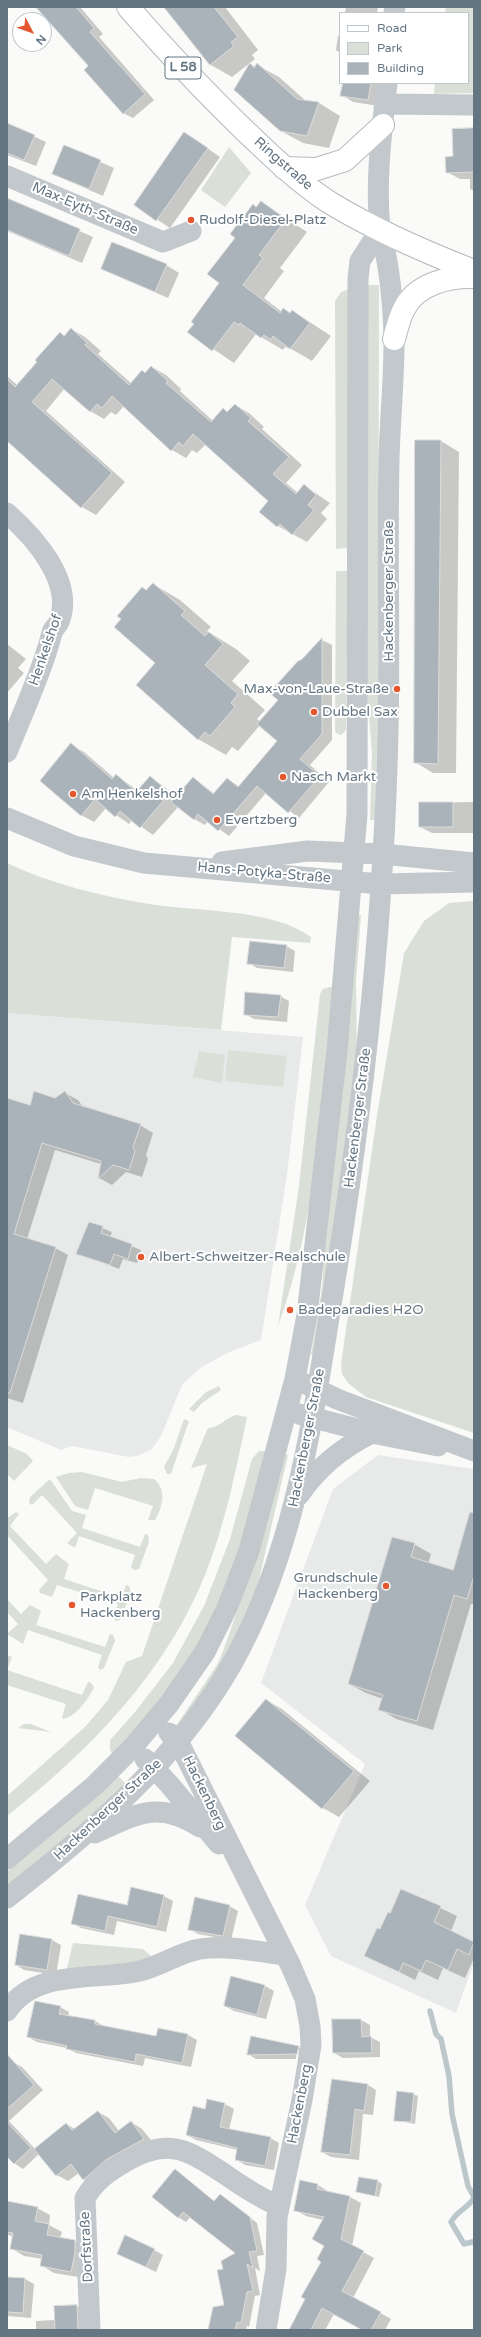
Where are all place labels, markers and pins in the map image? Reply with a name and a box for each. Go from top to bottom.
place label: Rudolf-Diesel-Platz [199,212,327,228]
marker: Rudolf-Diesel-Platz [186,215,196,225]
place label: Max-von-Laue-Straße [244,681,389,697]
marker: Max-von-Laue-Straße [392,684,402,694]
place label: Dubbel Sax [322,704,398,720]
marker: Dubbel Sax [309,707,319,717]
place label: Nasch Markt [291,769,376,785]
marker: Nasch Markt [278,772,288,782]
place label: Am Henkelshof [81,786,183,802]
marker: Am Henkelshof [68,789,78,799]
place label: Evertzberg [225,812,297,828]
marker: Evertzberg [212,815,222,825]
place label: Albert-Schweitzer-Realschule [149,1249,346,1265]
marker: Albert-Schweitzer-Realschule [136,1252,146,1262]
place label: Badeparadies H2O [298,1302,424,1318]
marker: Badeparadies H2O [285,1305,295,1315]
place label: Grundschule Hackenberg [294,1570,378,1602]
marker: Grundschule Hackenberg [381,1581,391,1591]
place label: Parkplatz Hackenberg [80,1589,161,1622]
marker: Parkplatz Hackenberg [67,1600,77,1610]

